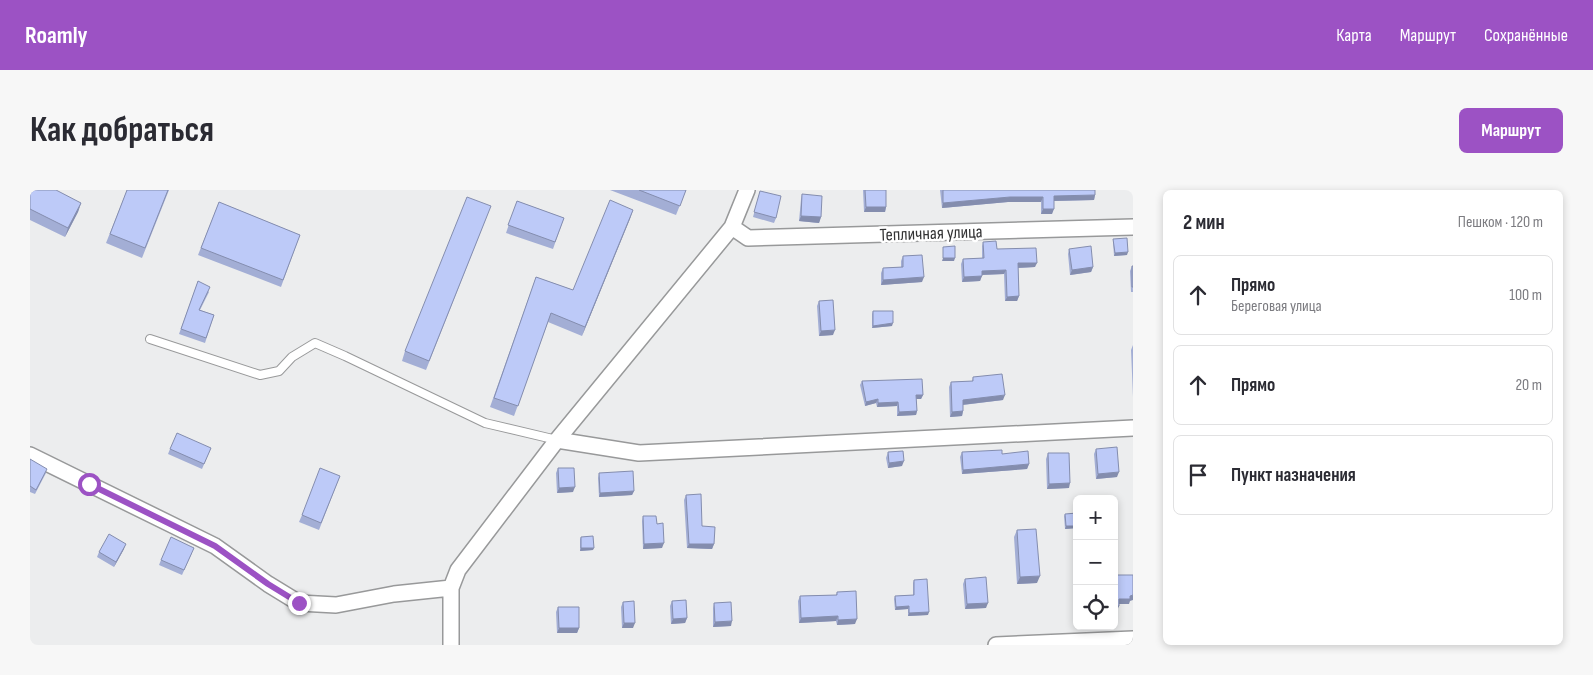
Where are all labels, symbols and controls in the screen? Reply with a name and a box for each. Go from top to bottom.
text: Roamly [25,21,88,50]
text: Карта [1336,25,1372,46]
text: Маршрут [1400,25,1456,46]
text: Сохранённые [1484,25,1568,46]
button: Маршрут [1459,108,1563,153]
text: Как добраться [30,109,214,152]
text: 2 мин [1183,210,1225,235]
text: Пешком · 120 m [1458,213,1543,232]
street label: Тепличная улица [879,221,983,246]
text: Прямо [1231,274,1275,297]
icon: ahead [1184,281,1212,309]
text: 100 m [1509,286,1542,305]
text: Береговая улица [1231,297,1322,316]
icon: ahead [1184,371,1212,399]
text: Прямо [1231,374,1275,397]
text: 20 m [1515,376,1542,395]
icon: arrive [1184,461,1212,489]
text: Пункт назначения [1231,464,1356,487]
route start [78,473,101,496]
map controls [1073,495,1118,630]
button: + [1073,495,1118,540]
button: − [1073,540,1118,585]
button: locate [1073,585,1118,630]
route end [288,592,311,615]

